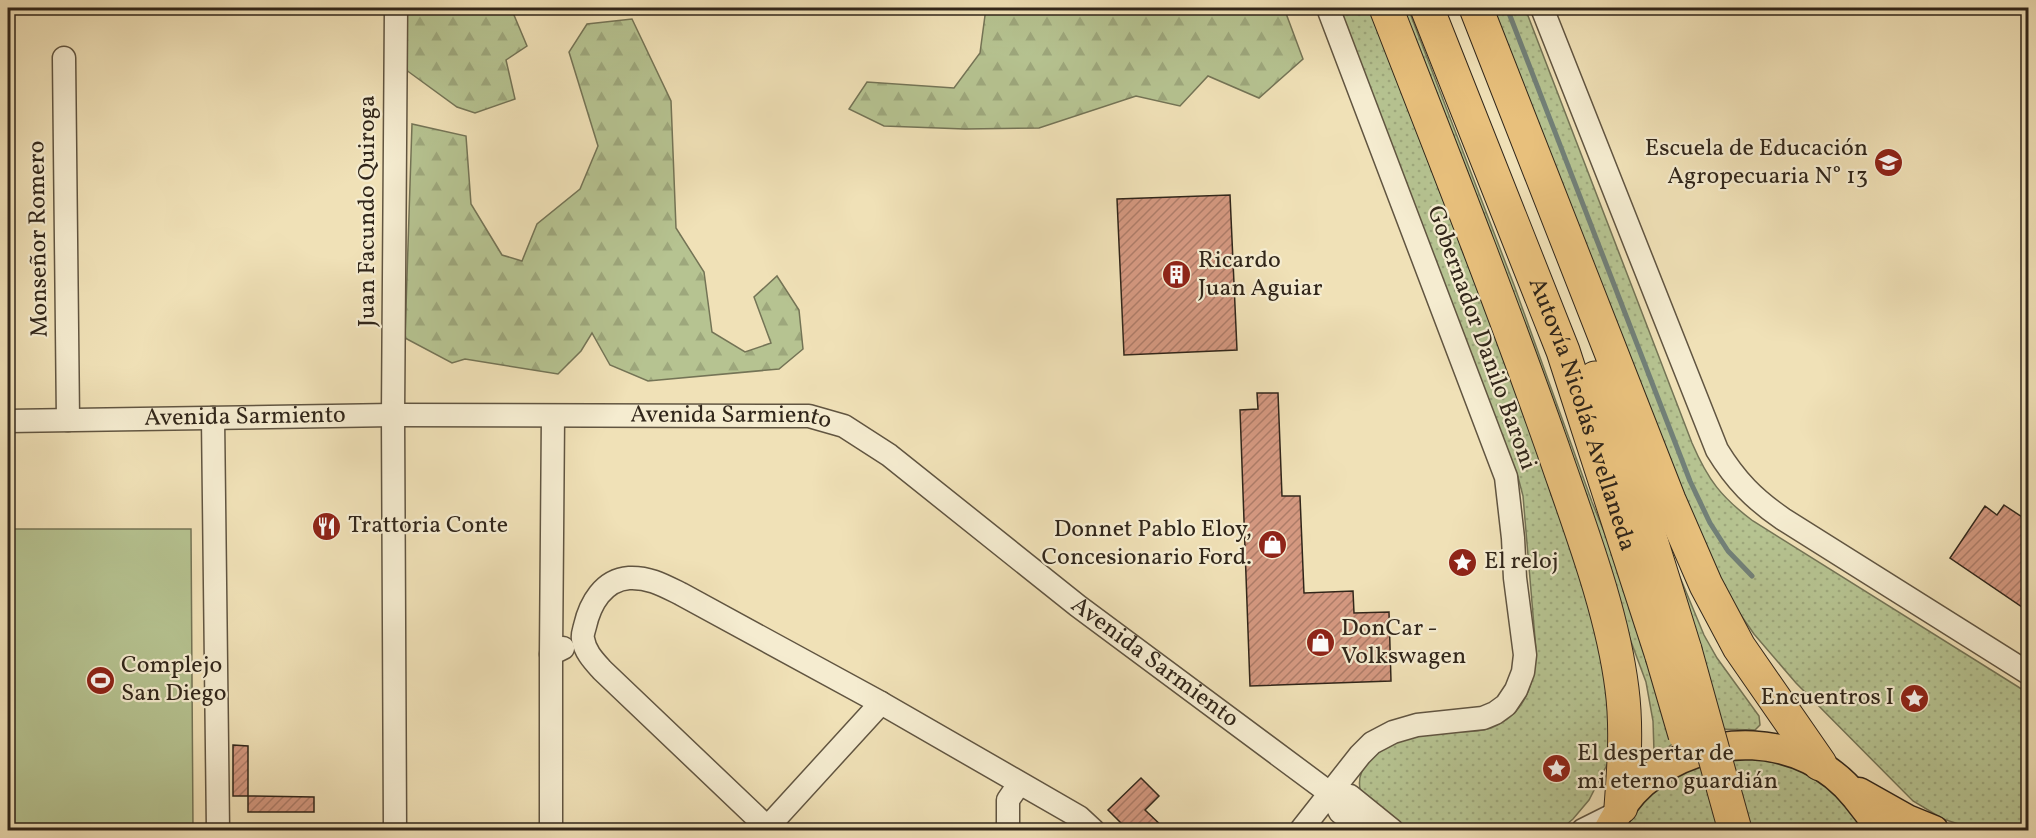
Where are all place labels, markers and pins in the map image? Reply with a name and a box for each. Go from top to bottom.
place label: Escuela de Educación Agropecuaria N° 13 [1645,132,1868,194]
school or university icon: Escuela de Educación Agropecuaria N° 13 [1873,147,1905,179]
place label: Ricardo Juan Aguiar [1198,244,1322,306]
building icon: Ricardo Juan Aguiar [1161,259,1193,291]
place label: Trattoria Conte [348,509,508,543]
restaurant icon: Trattoria Conte [311,510,343,542]
place label: Donnet Pablo Eloy, Concesionario Ford. [1041,513,1252,575]
shop icon: Donnet Pablo Eloy, Concesionario Ford. [1257,528,1289,560]
place label: El reloj [1484,545,1559,579]
place icon: El reloj [1447,546,1479,578]
place label: DonCar - Volkswagen [1341,612,1466,674]
shop icon: DonCar - Volkswagen [1304,627,1336,659]
place label: Complejo San Diego [121,649,226,711]
sports icon: Complejo San Diego [84,664,116,696]
place label: Encuentros I [1760,681,1894,715]
place icon: Encuentros I [1899,682,1931,714]
place label: El despertar de mi eterno guardián [1577,737,1778,799]
place icon: El despertar de mi eterno guardián [1540,752,1572,784]

